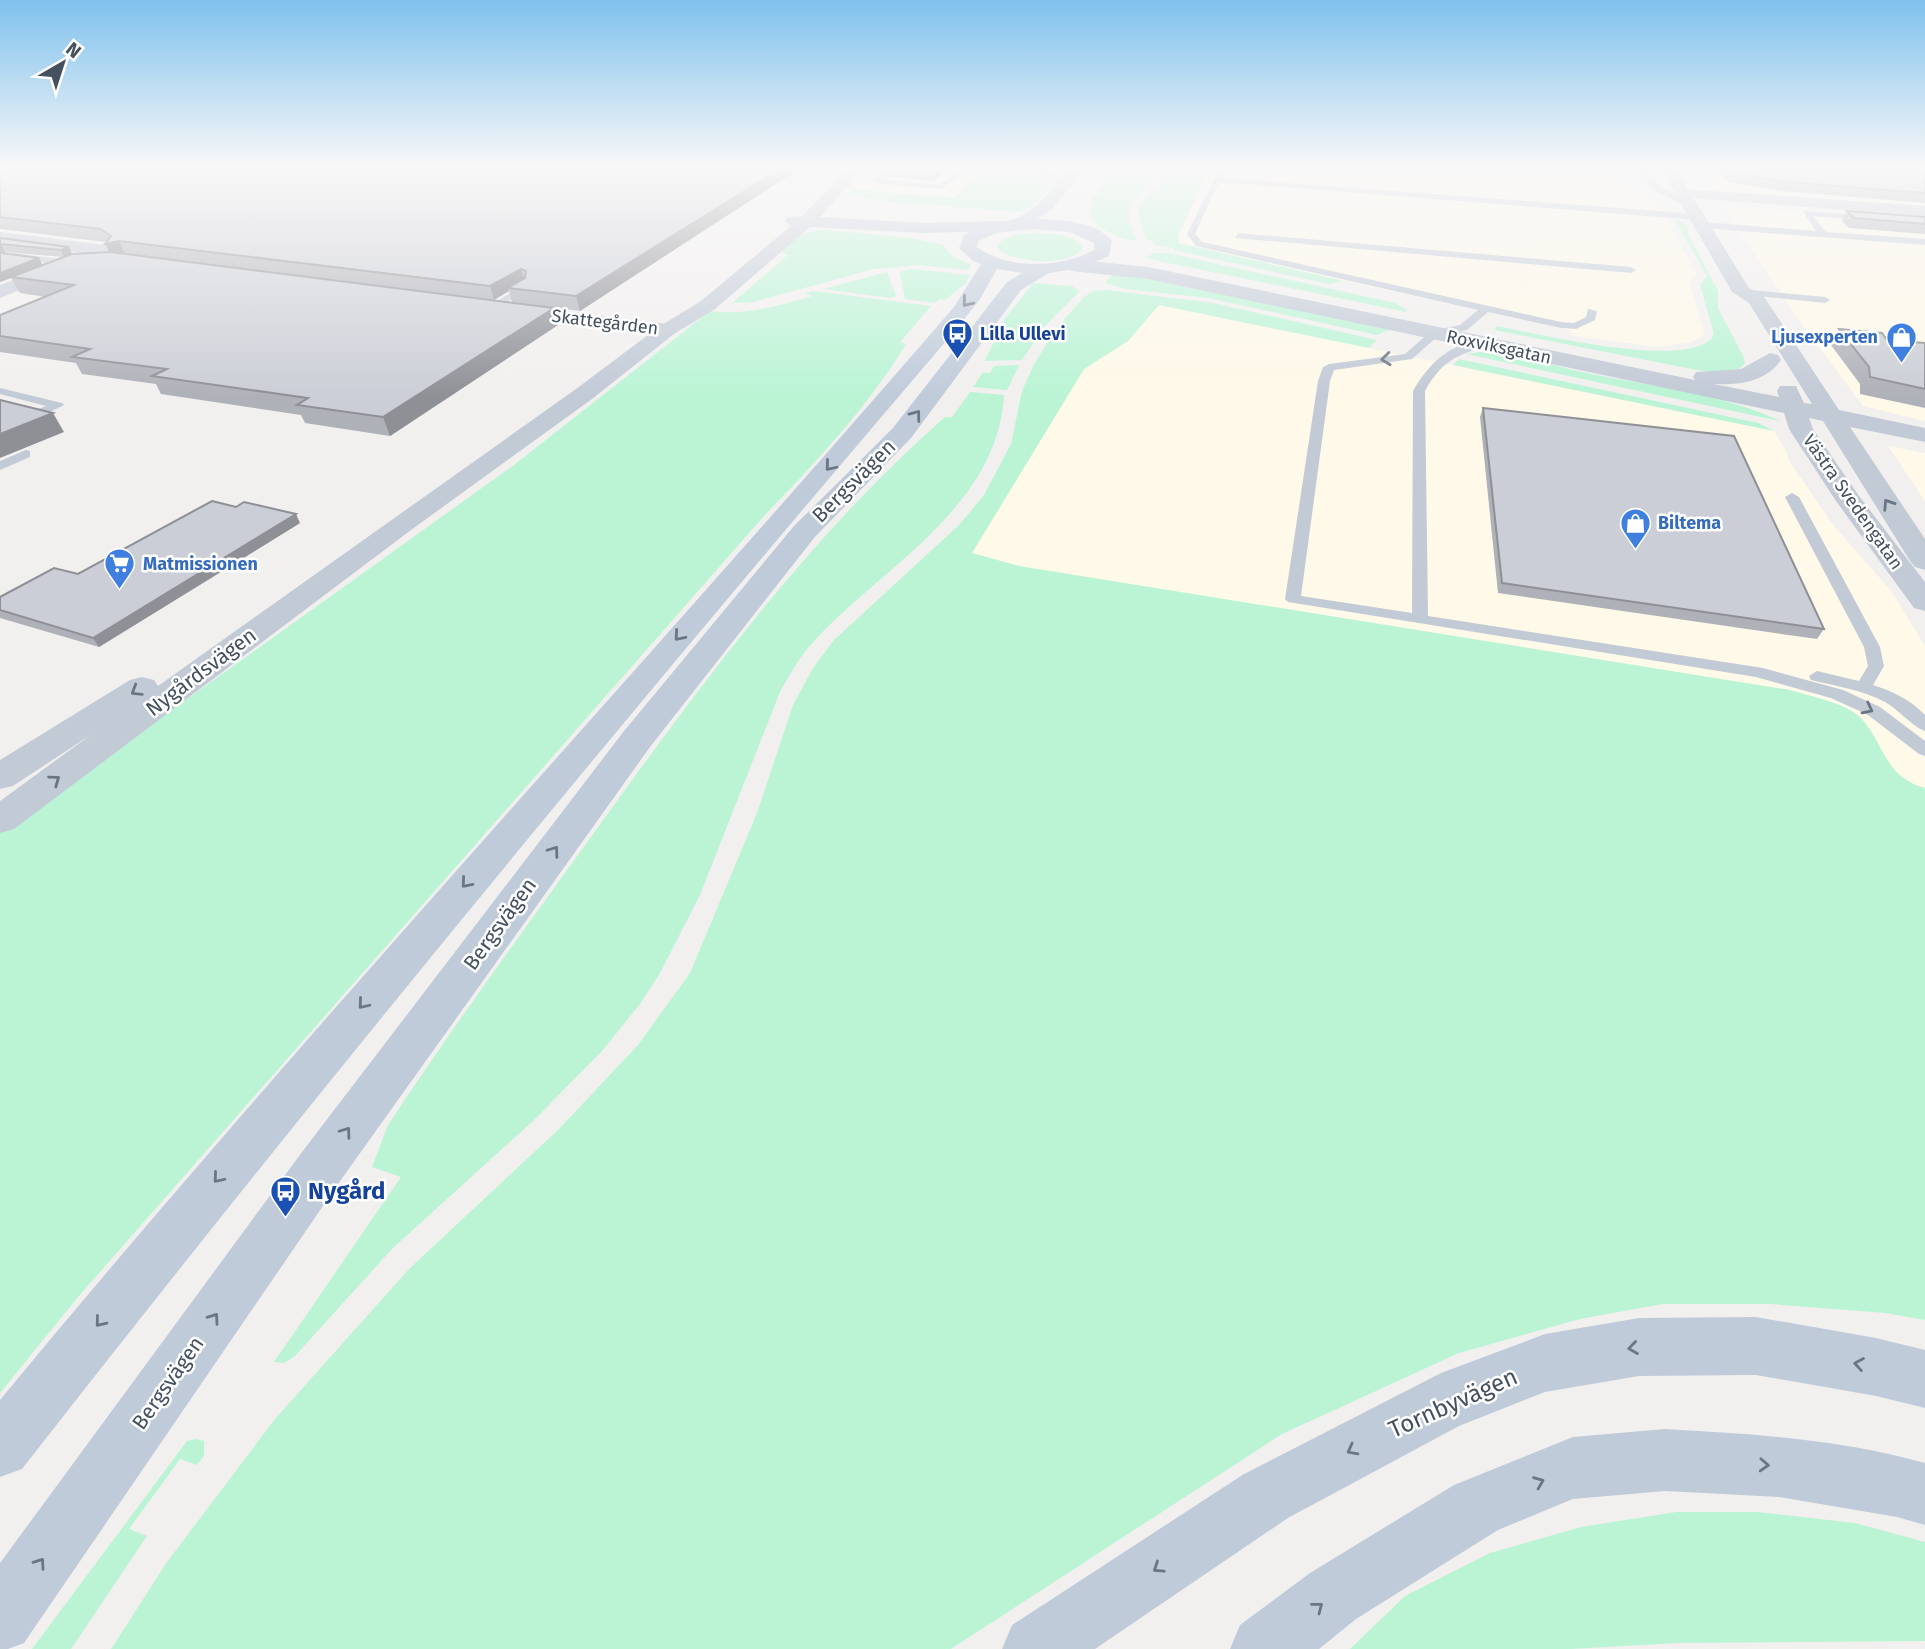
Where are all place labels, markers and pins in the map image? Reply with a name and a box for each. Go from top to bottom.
bus stop icon: Lilla Ullevi [940,317,974,361]
shop icon: Ljusexperten [1884,320,1918,364]
place label: Lilla Ullevi [980,323,1065,345]
place label: Ljusexperten [1771,326,1878,348]
shop icon: Biltema [1618,506,1652,550]
place label: Biltema [1658,512,1721,534]
supermarket icon: Matmissionen [103,547,137,591]
place label: Matmissionen [143,553,258,575]
bus stop icon: Nygård [268,1174,302,1218]
place label: Nygård [308,1177,385,1205]

